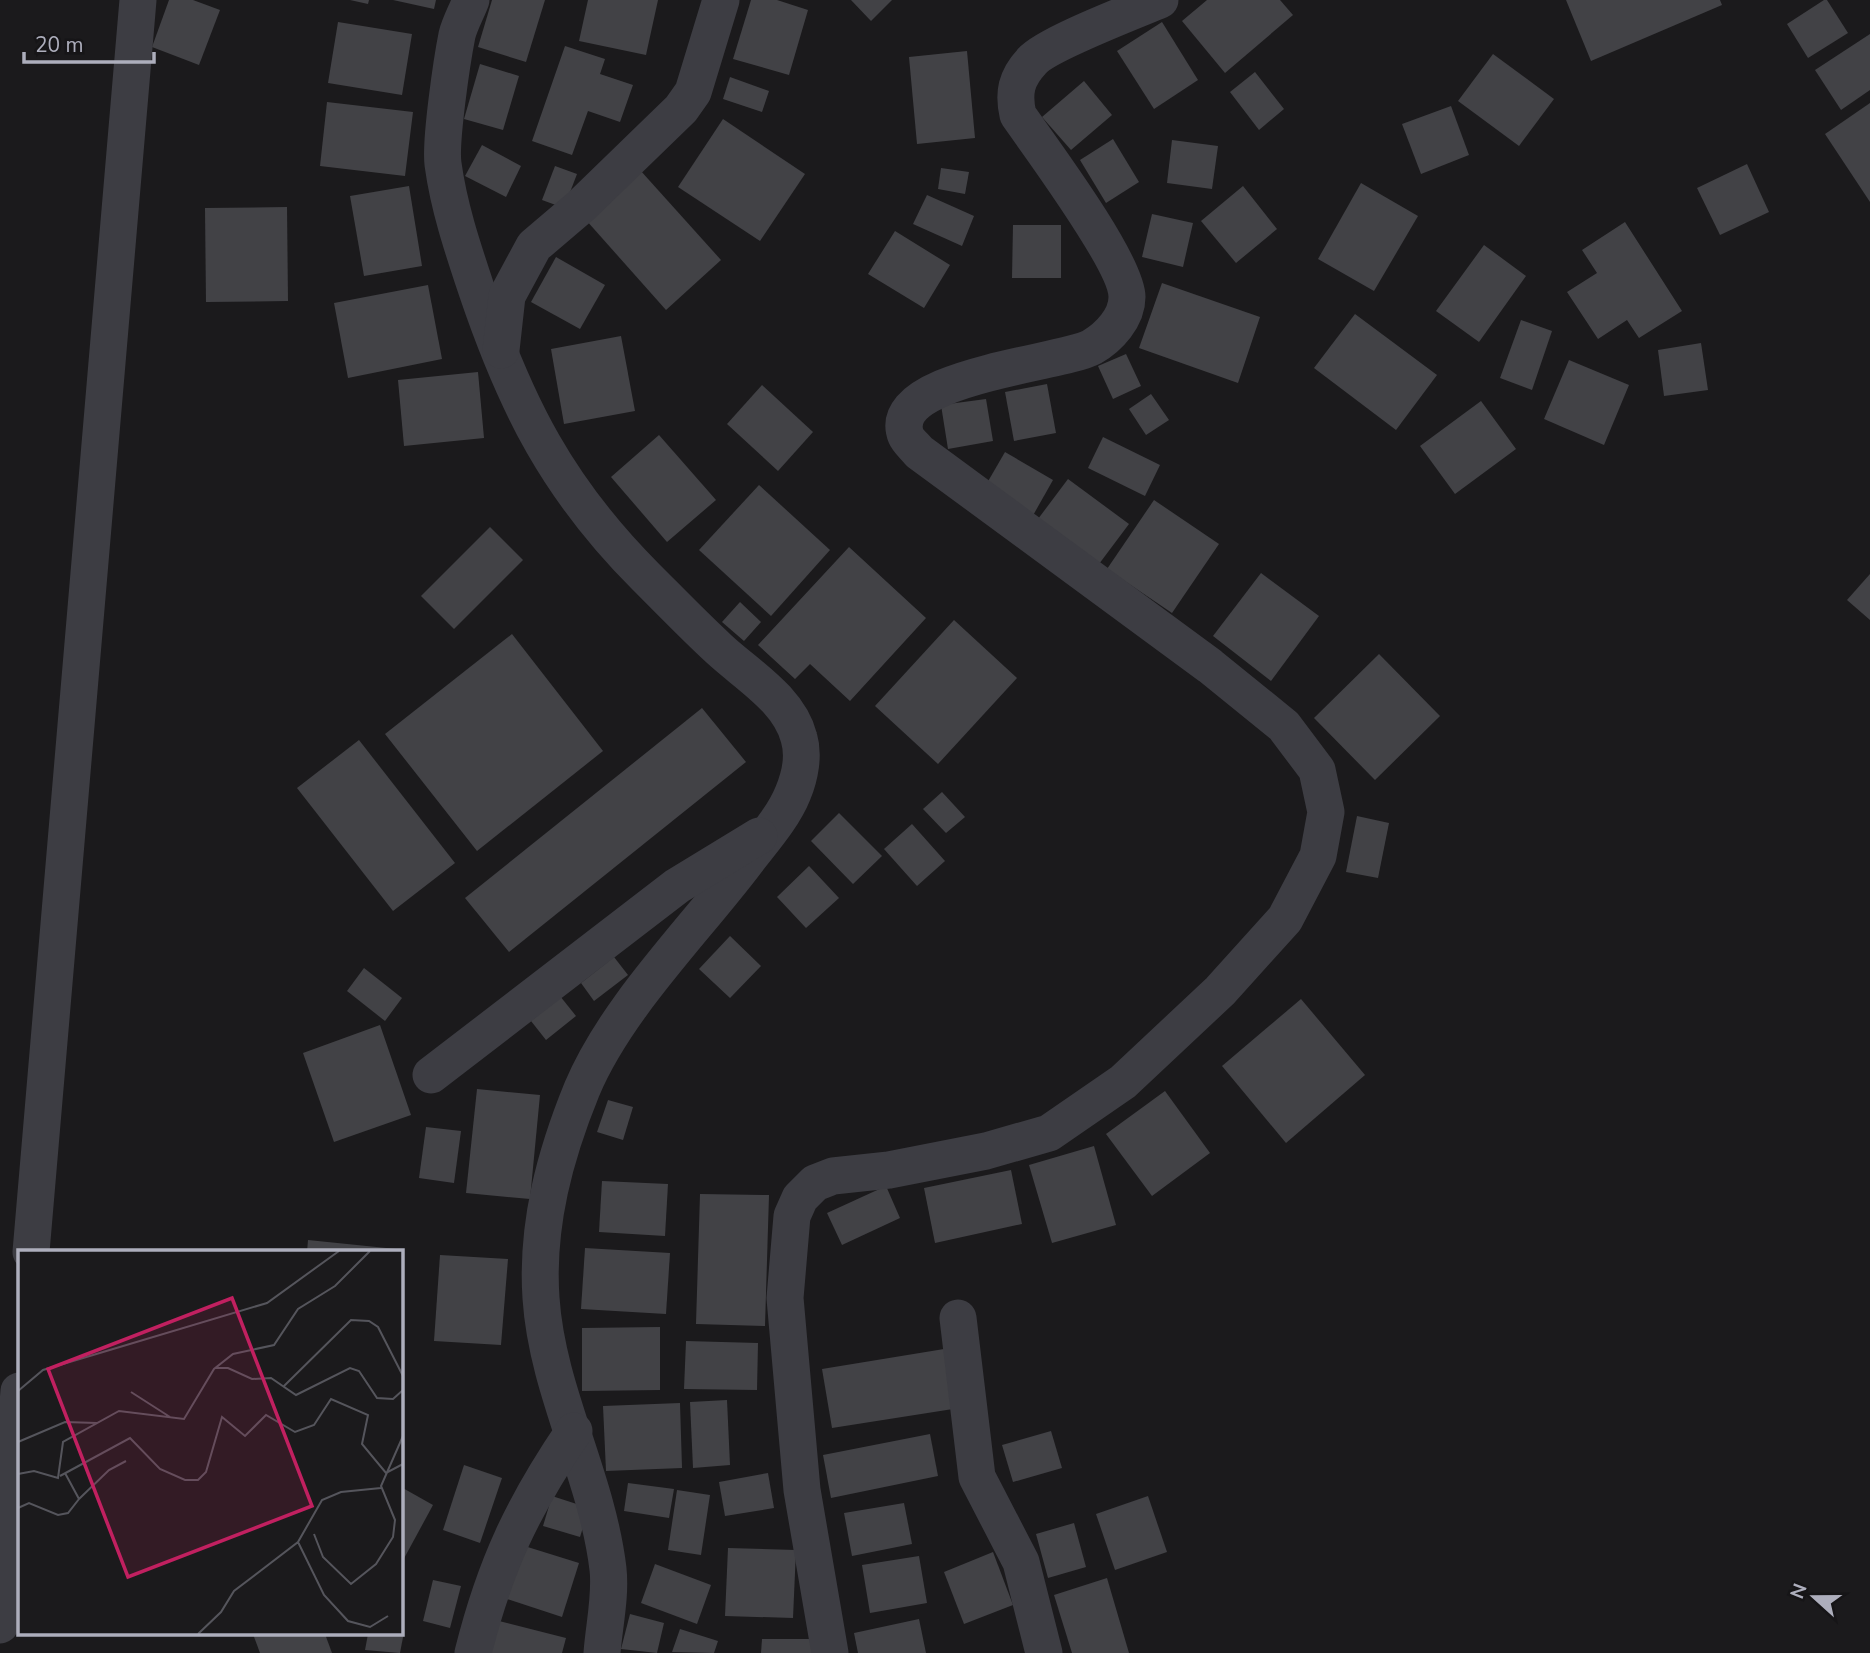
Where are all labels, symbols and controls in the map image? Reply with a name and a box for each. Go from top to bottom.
scale bar [24,21,154,65]
text: 20 m [35,31,84,59]
inset map [18,1250,402,1636]
north arrow [1779,1562,1849,1632]
text: N [1784,1580,1814,1603]

